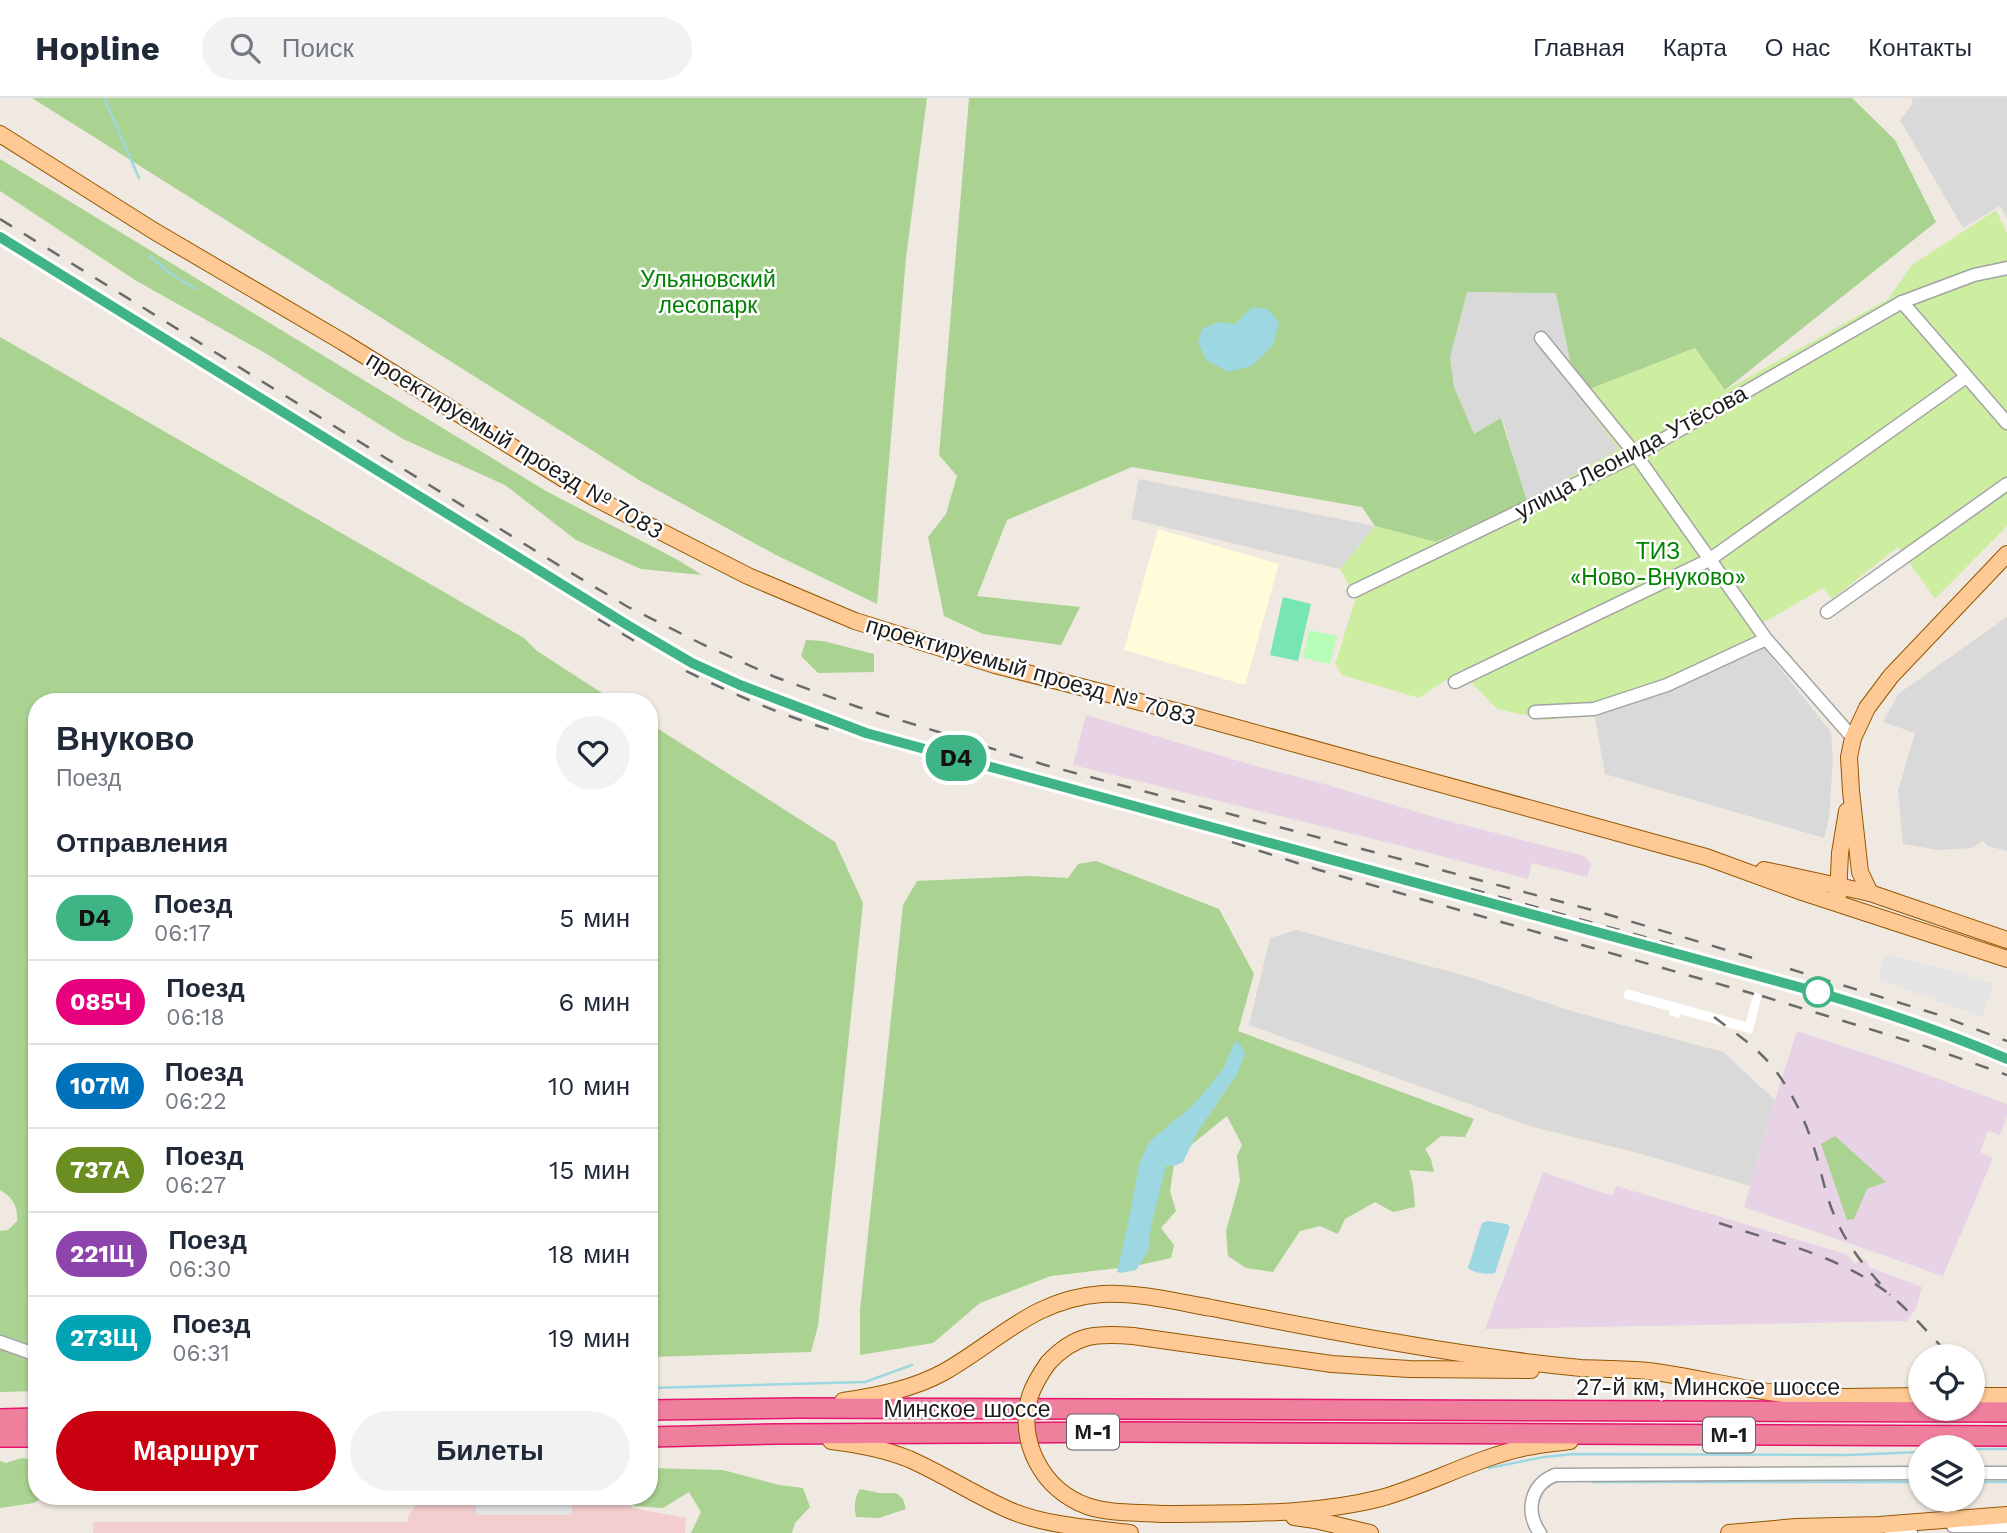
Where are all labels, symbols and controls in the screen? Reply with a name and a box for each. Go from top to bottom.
search box [202,17,692,80]
text: Hopline [35,29,160,68]
icon: search [226,29,264,67]
text: Поиск [282,33,354,63]
text: Главная [1533,34,1625,62]
text: Карта [1663,34,1727,62]
text: О нас [1765,34,1830,62]
text: Контакты [1868,34,1972,62]
park label: Ульяновский лесопарк [640,266,776,319]
street label: проектируемый проезд № 7083 [361,346,668,545]
street label: улица Леонида Утёсова [1511,380,1752,525]
park label: ТИЗ «Ново-Внуково» [1570,538,1746,591]
street label: проектируемый проезд № 7083 [863,611,1199,732]
button: heart [556,716,630,790]
text: Внуково [56,719,194,758]
line badge: D4 [925,735,988,781]
text: D4 [940,744,972,772]
text: Поезд [56,765,121,792]
text: Отправления [56,828,228,858]
text: Поезд [154,889,232,919]
text: 5 мин [559,903,630,933]
text: D4 [78,904,111,932]
text: 06:17 [154,920,211,947]
text: Поезд [166,973,245,1003]
unlabelled marker [1803,977,1833,1007]
text: 6 мин [559,987,630,1017]
text: 085Ч [70,988,131,1016]
text: 06:18 [166,1004,225,1031]
text: Поезд [165,1057,243,1087]
text: 10 мин [548,1071,630,1101]
text: 107М [70,1072,130,1100]
text: 06:22 [165,1088,227,1115]
text: Поезд [165,1141,244,1171]
text: 15 мин [549,1155,630,1185]
text: 737А [70,1156,130,1184]
text: 06:27 [165,1172,226,1199]
text: Поезд [168,1225,247,1255]
text: 18 мин [548,1239,630,1269]
text: 221Щ [70,1240,133,1268]
text: 06:30 [168,1256,231,1283]
text: Поезд [172,1309,251,1339]
text: 19 мин [548,1323,630,1353]
text: 273Щ [70,1324,137,1352]
text: 06:31 [172,1340,230,1367]
map controls [1908,1344,1985,1512]
button: locate [1908,1344,1985,1421]
street label: 27-й км, Минское шоссе [1576,1374,1840,1401]
street label: Минское шоссе [884,1396,1051,1423]
button: Маршрут [56,1411,336,1491]
button: Билеты [350,1411,630,1491]
road number: М-1 [1067,1414,1119,1450]
road number: М-1 [1703,1418,1755,1452]
button: layers [1908,1435,1985,1512]

